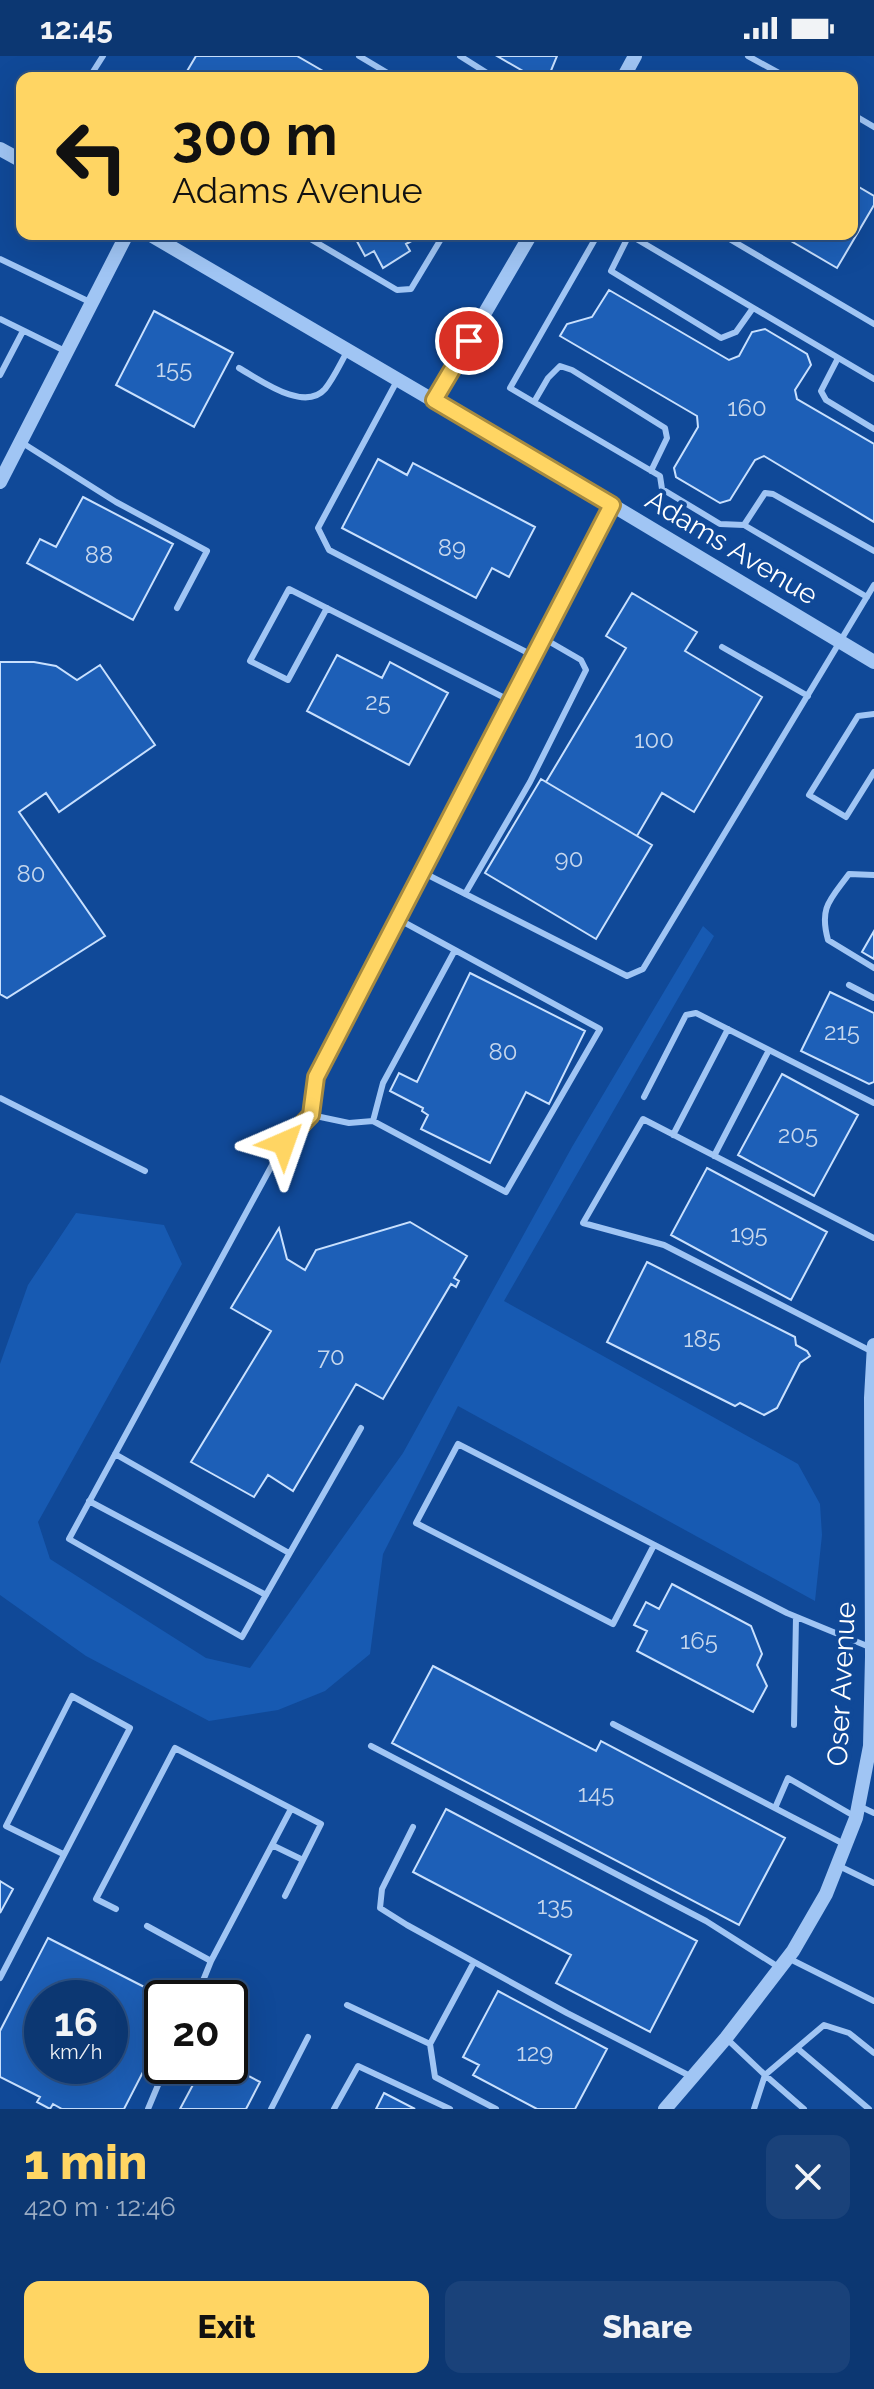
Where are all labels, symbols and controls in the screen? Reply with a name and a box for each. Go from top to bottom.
text: 12:45 [40,11,113,46]
text: 300 m [172,102,338,168]
icon: left [40,104,144,208]
text: Adams Avenue [172,169,423,211]
pin [435,307,503,375]
icon: arrive [447,319,491,363]
house number: 155 [156,354,192,383]
house number: 160 [727,393,767,422]
street label: Adams Avenue [640,483,824,612]
house number: 89 [438,533,466,562]
house number: 88 [85,540,113,569]
house number: 25 [365,687,391,716]
house number: 100 [634,725,674,754]
house number: 90 [555,844,583,873]
house number: 80 [17,859,45,888]
house number: 215 [824,1017,860,1046]
house number: 80 [489,1037,517,1066]
position arrow [242,1101,326,1185]
house number: 205 [778,1120,818,1149]
house number: 195 [730,1219,768,1248]
house number: 185 [683,1324,721,1353]
house number: 70 [317,1342,345,1371]
street label: Oser Avenue [821,1601,862,1767]
house number: 165 [680,1626,718,1655]
house number: 145 [578,1779,614,1808]
house number: 135 [537,1891,573,1920]
speed limit sign: 20 [144,1980,248,2084]
text: 16 [54,1998,98,2045]
house number: 129 [517,2038,553,2067]
text: km/h [50,2040,102,2064]
text: 1 min [24,2134,147,2190]
button: close [766,2135,850,2219]
text: 420 m · 12:46 [24,2192,176,2222]
button: Exit [24,2281,429,2373]
button: Share [445,2281,850,2373]

